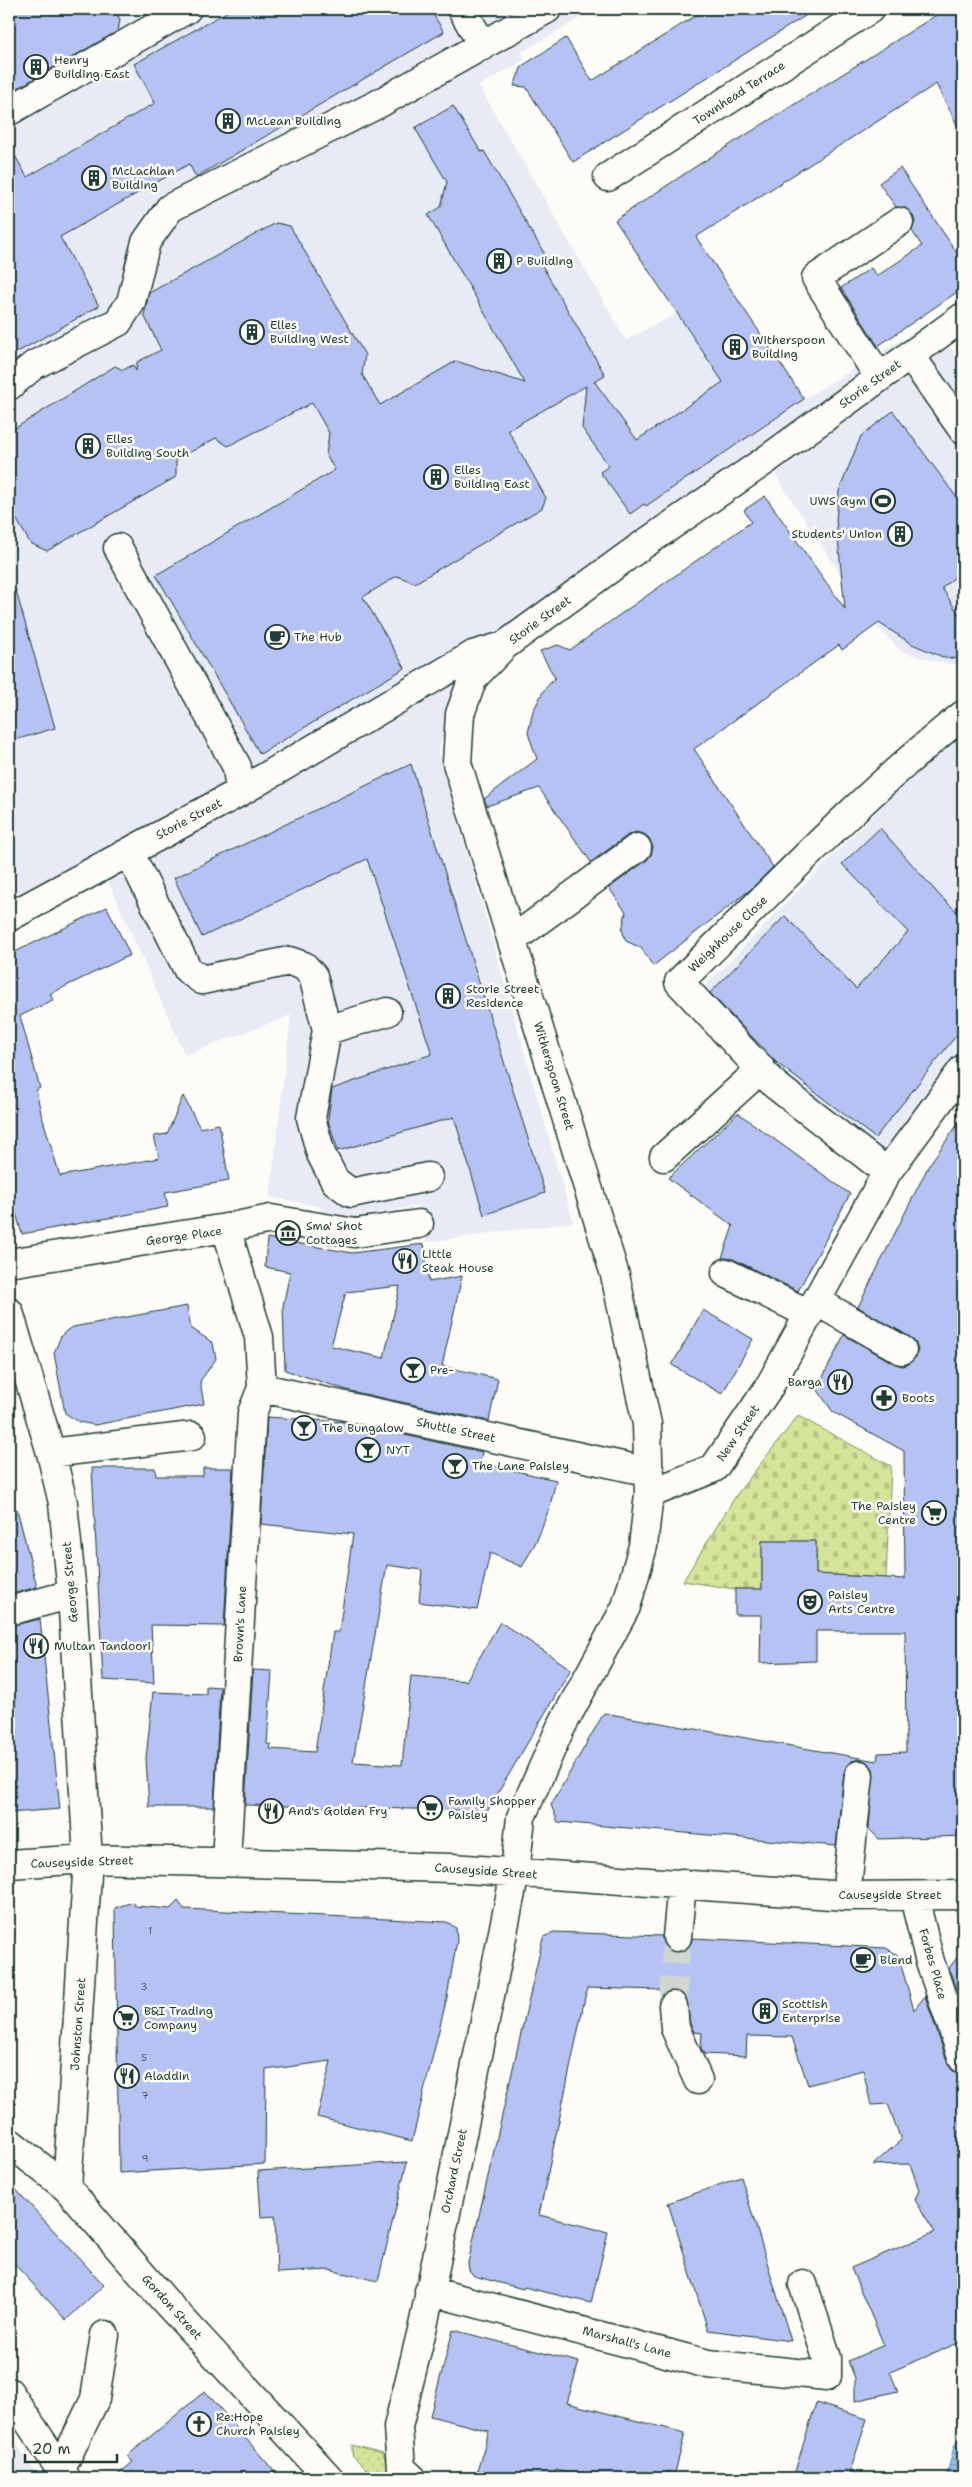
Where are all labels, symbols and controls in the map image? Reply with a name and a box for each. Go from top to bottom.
place label: Henry Building East [54,52,130,82]
building icon: Henry Building East [23,54,49,80]
street label: Townhead Terrace [690,57,788,129]
building icon: McLean Building [215,108,241,134]
place label: McLean Building [246,113,341,129]
place label: McLachlan Building [112,163,175,193]
building icon: McLachlan Building [81,165,107,191]
building icon: P Building [486,248,512,274]
place label: P Building [516,253,573,269]
place label: Elles Building West [270,317,349,347]
building icon: Elles Building West [239,319,265,345]
place label: Witherspoon Building [752,332,825,362]
building icon: Witherspoon Building [722,334,748,360]
street label: Storie Street [836,356,904,412]
place label: Elles Building South [106,431,189,461]
building icon: Elles Building South [75,433,101,459]
place label: Elles Building East [454,462,530,492]
building icon: Elles Building East [423,464,449,490]
sports icon: UWS Gym [870,488,896,514]
place label: UWS Gym [809,493,866,509]
building icon: Students' Union [887,521,913,547]
place label: Students' Union [791,526,882,542]
street label: Storie Street [506,592,574,648]
cafe icon: The Hub [264,624,290,650]
place label: The Hub [294,629,342,645]
street label: Storie Street [153,795,225,843]
street label: Weighhouse Close [685,892,771,976]
place label: Storie Street Residence [466,981,539,1011]
building icon: Storie Street Residence [435,983,461,1009]
street label: Witherspoon Street [530,1020,578,1132]
place label: Sma' Shot Cottages [306,1218,363,1248]
museum icon: Sma' Shot Cottages [275,1220,301,1246]
street label: George Place [145,1223,223,1249]
place label: Little Steak House [422,1246,494,1276]
restaurant icon: Little Steak House [392,1248,418,1274]
bar icon: Pre- [400,1357,426,1383]
place label: Pre- [430,1362,454,1378]
restaurant icon: Barga [827,1369,853,1395]
place label: Barga [788,1374,823,1390]
pharmacy icon: Boots [871,1385,897,1411]
place label: Boots [902,1390,935,1406]
street label: New Street [713,1401,763,1465]
street label: Shuttle Street [415,1414,497,1446]
bar icon: The Bungalow [291,1415,317,1441]
place label: The Bungalow [322,1420,405,1436]
bar icon: NYT [355,1437,381,1463]
place label: NYT [386,1442,410,1458]
bar icon: The Lane Paisley [442,1453,468,1479]
place label: The Lane Paisley [472,1458,569,1474]
place label: The Paisley Centre [851,1498,916,1528]
supermarket icon: The Paisley Centre [921,1500,947,1526]
street label: George Street [58,1541,82,1623]
street label: Brown's Lane [230,1585,250,1663]
place label: Paisley Arts Centre [828,1587,895,1617]
theatre icon: Paisley Arts Centre [797,1589,823,1615]
restaurant icon: Multan Tandoori [23,1633,49,1659]
place label: Multan Tandoori [54,1638,151,1654]
place label: Family Shopper Paisley [448,1793,537,1823]
supermarket icon: Family Shopper Paisley [417,1795,443,1821]
restaurant icon: And's Golden Fry [258,1798,284,1824]
place label: And's Golden Fry [288,1803,387,1819]
street label: Causeyside Street [30,1852,134,1872]
street label: Causeyside Street [434,1859,538,1883]
street label: Causeyside Street [838,1887,942,1903]
house number: 1 [148,1924,152,1937]
street label: Forbes Place [915,1927,951,2001]
cafe icon: Blend [850,1947,876,1973]
place label: Blend [880,1952,913,1968]
street label: Johnston Street [67,1977,89,2071]
house number: 3 [141,1980,148,1993]
place label: Scottish Enterprise [782,1996,841,2026]
building icon: Scottish Enterprise [752,1998,778,2024]
place label: B&I Trading Company [144,2003,213,2033]
supermarket icon: B&I Trading Company [113,2005,139,2031]
house number: 5 [141,2051,147,2064]
restaurant icon: Aladdin [114,2063,140,2089]
place label: Aladdin [144,2068,189,2084]
house number: 7 [142,2089,149,2102]
street label: Orchard Street [437,2127,471,2215]
house number: 9 [142,2152,149,2165]
street label: Gordon Street [138,2271,206,2343]
street label: Marshall's Lane [581,2322,673,2362]
place label: Re:Hope Church Paisley [216,2409,300,2439]
church icon: Re:Hope Church Paisley [186,2411,212,2437]
scale bar [25,2432,118,2464]
text: 20 m [32,2439,71,2459]

